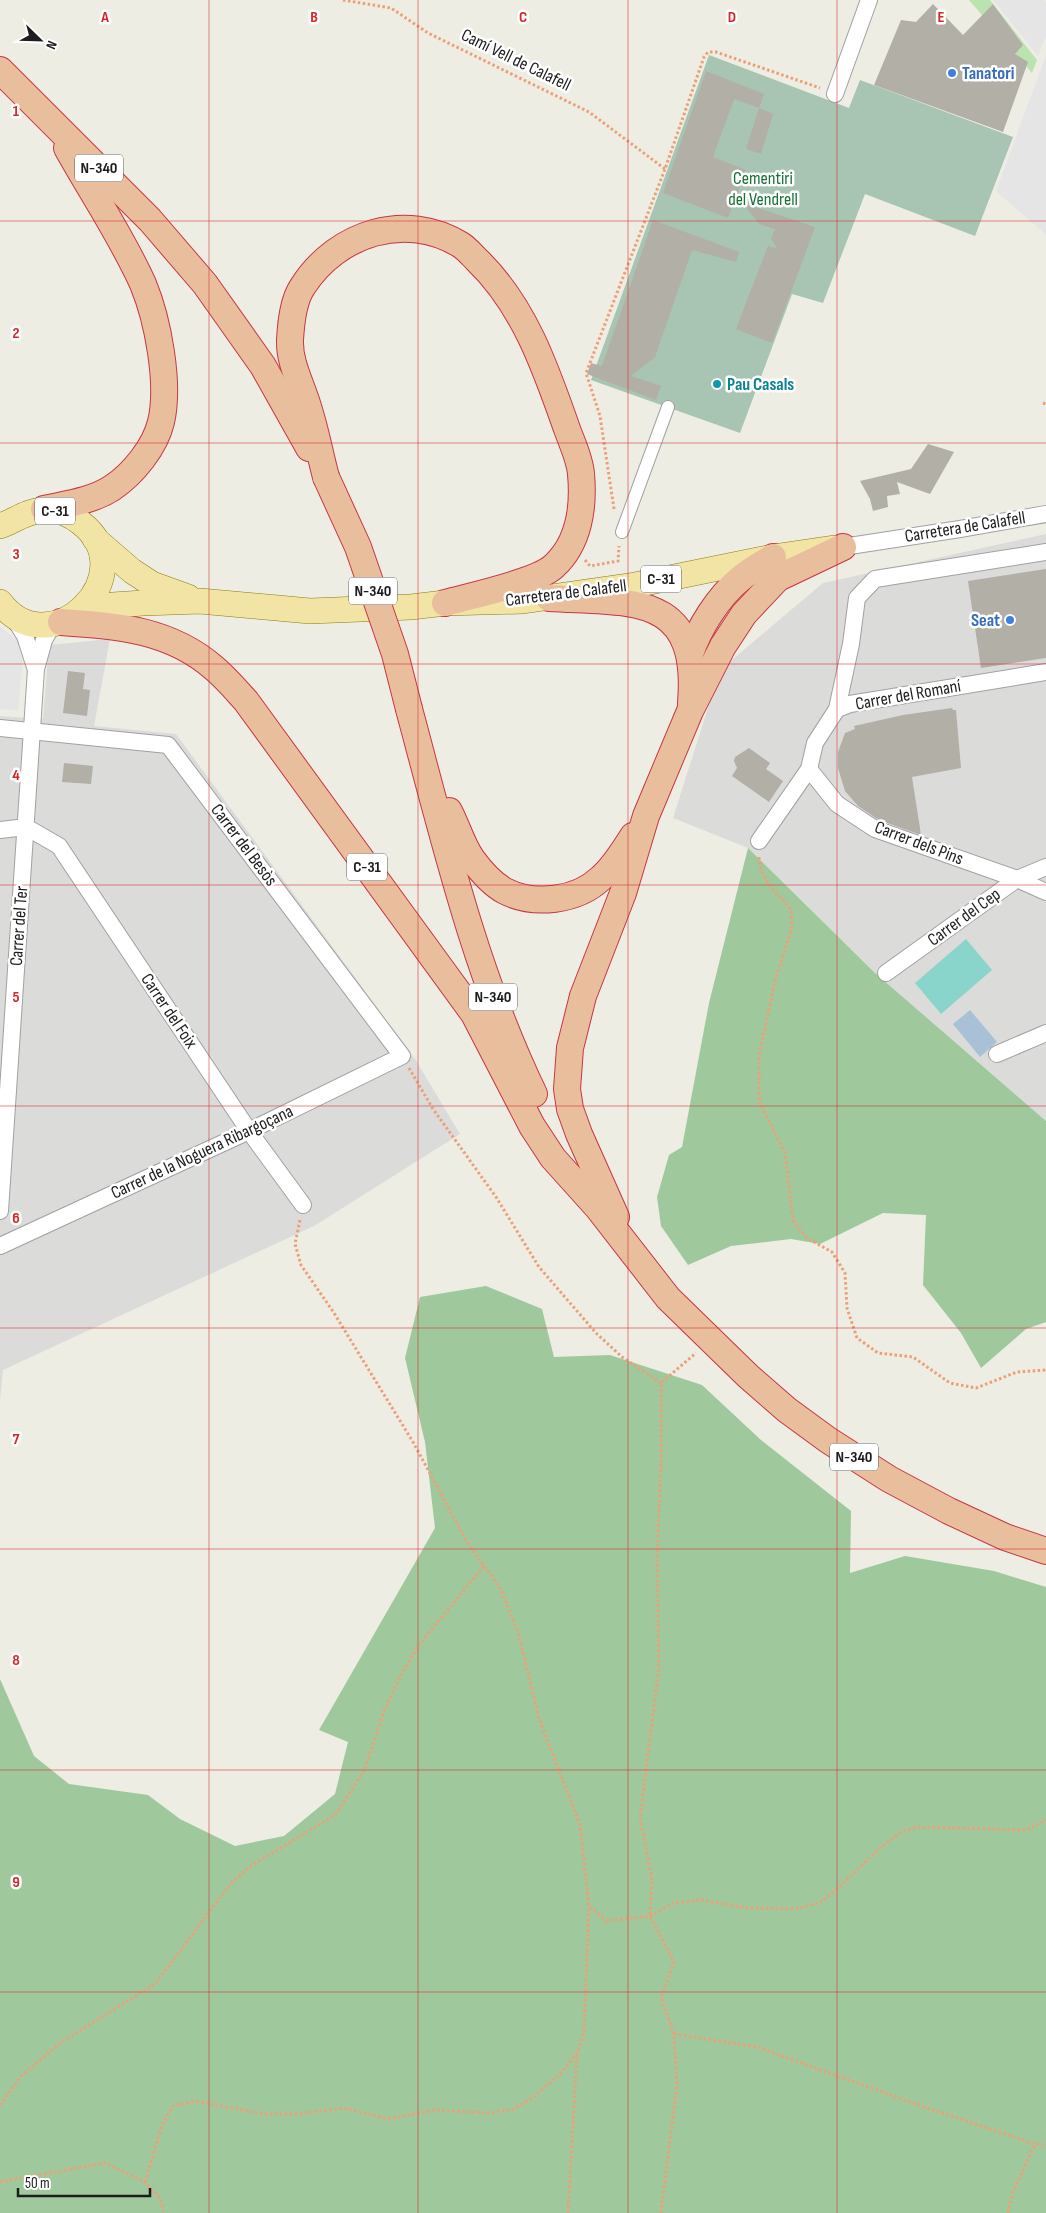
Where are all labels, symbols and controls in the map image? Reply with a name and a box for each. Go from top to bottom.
text: A [100,8,109,27]
text: B [310,8,318,27]
text: C [519,8,527,27]
text: D [728,8,736,27]
text: E [938,8,945,27]
north arrow [15,15,65,65]
street label: Camí Vell de Calafell [458,24,574,96]
text: N [42,38,61,52]
place label: Tanatori [962,63,1014,84]
marker: Tanatori [946,67,958,79]
text: 1 [13,102,20,121]
road number: N-340 [75,154,123,182]
park label: Cementiri del Vendrell [728,168,798,210]
text: 2 [12,324,20,343]
place label: Pau Casals [727,374,794,395]
marker: Pau Casals [711,378,723,390]
road number: C-31 [35,498,75,524]
street label: Carretera de Calafell [903,507,1027,547]
text: 3 [12,545,20,564]
road number: C-31 [641,566,681,592]
street label: Carretera de Calafell [504,575,628,611]
road number: N-340 [349,578,397,604]
place label: Seat [971,610,1000,631]
marker: Seat [1004,614,1016,626]
street label: Carrer del Romaní [854,675,963,715]
text: 4 [12,766,20,785]
street label: Carrer del Besòs [206,800,282,890]
street label: Carrer dels Pins [872,816,966,870]
road number: C-31 [347,854,387,880]
street label: Carrer del Cep [923,884,1005,950]
street label: Carrer del Ter [6,885,32,967]
street label: Carrer del Foix [136,970,202,1053]
road number: N-340 [469,984,517,1010]
text: 5 [12,988,20,1007]
street label: Carrer de la Noguera Ribargoçana [108,1101,296,1203]
text: 6 [12,1209,20,1228]
text: 7 [13,1430,20,1449]
road number: N-340 [830,1444,878,1470]
text: 8 [12,1651,20,1670]
text: 9 [12,1873,20,1892]
scale bar [18,2166,150,2198]
text: 50 m [25,2174,50,2193]

